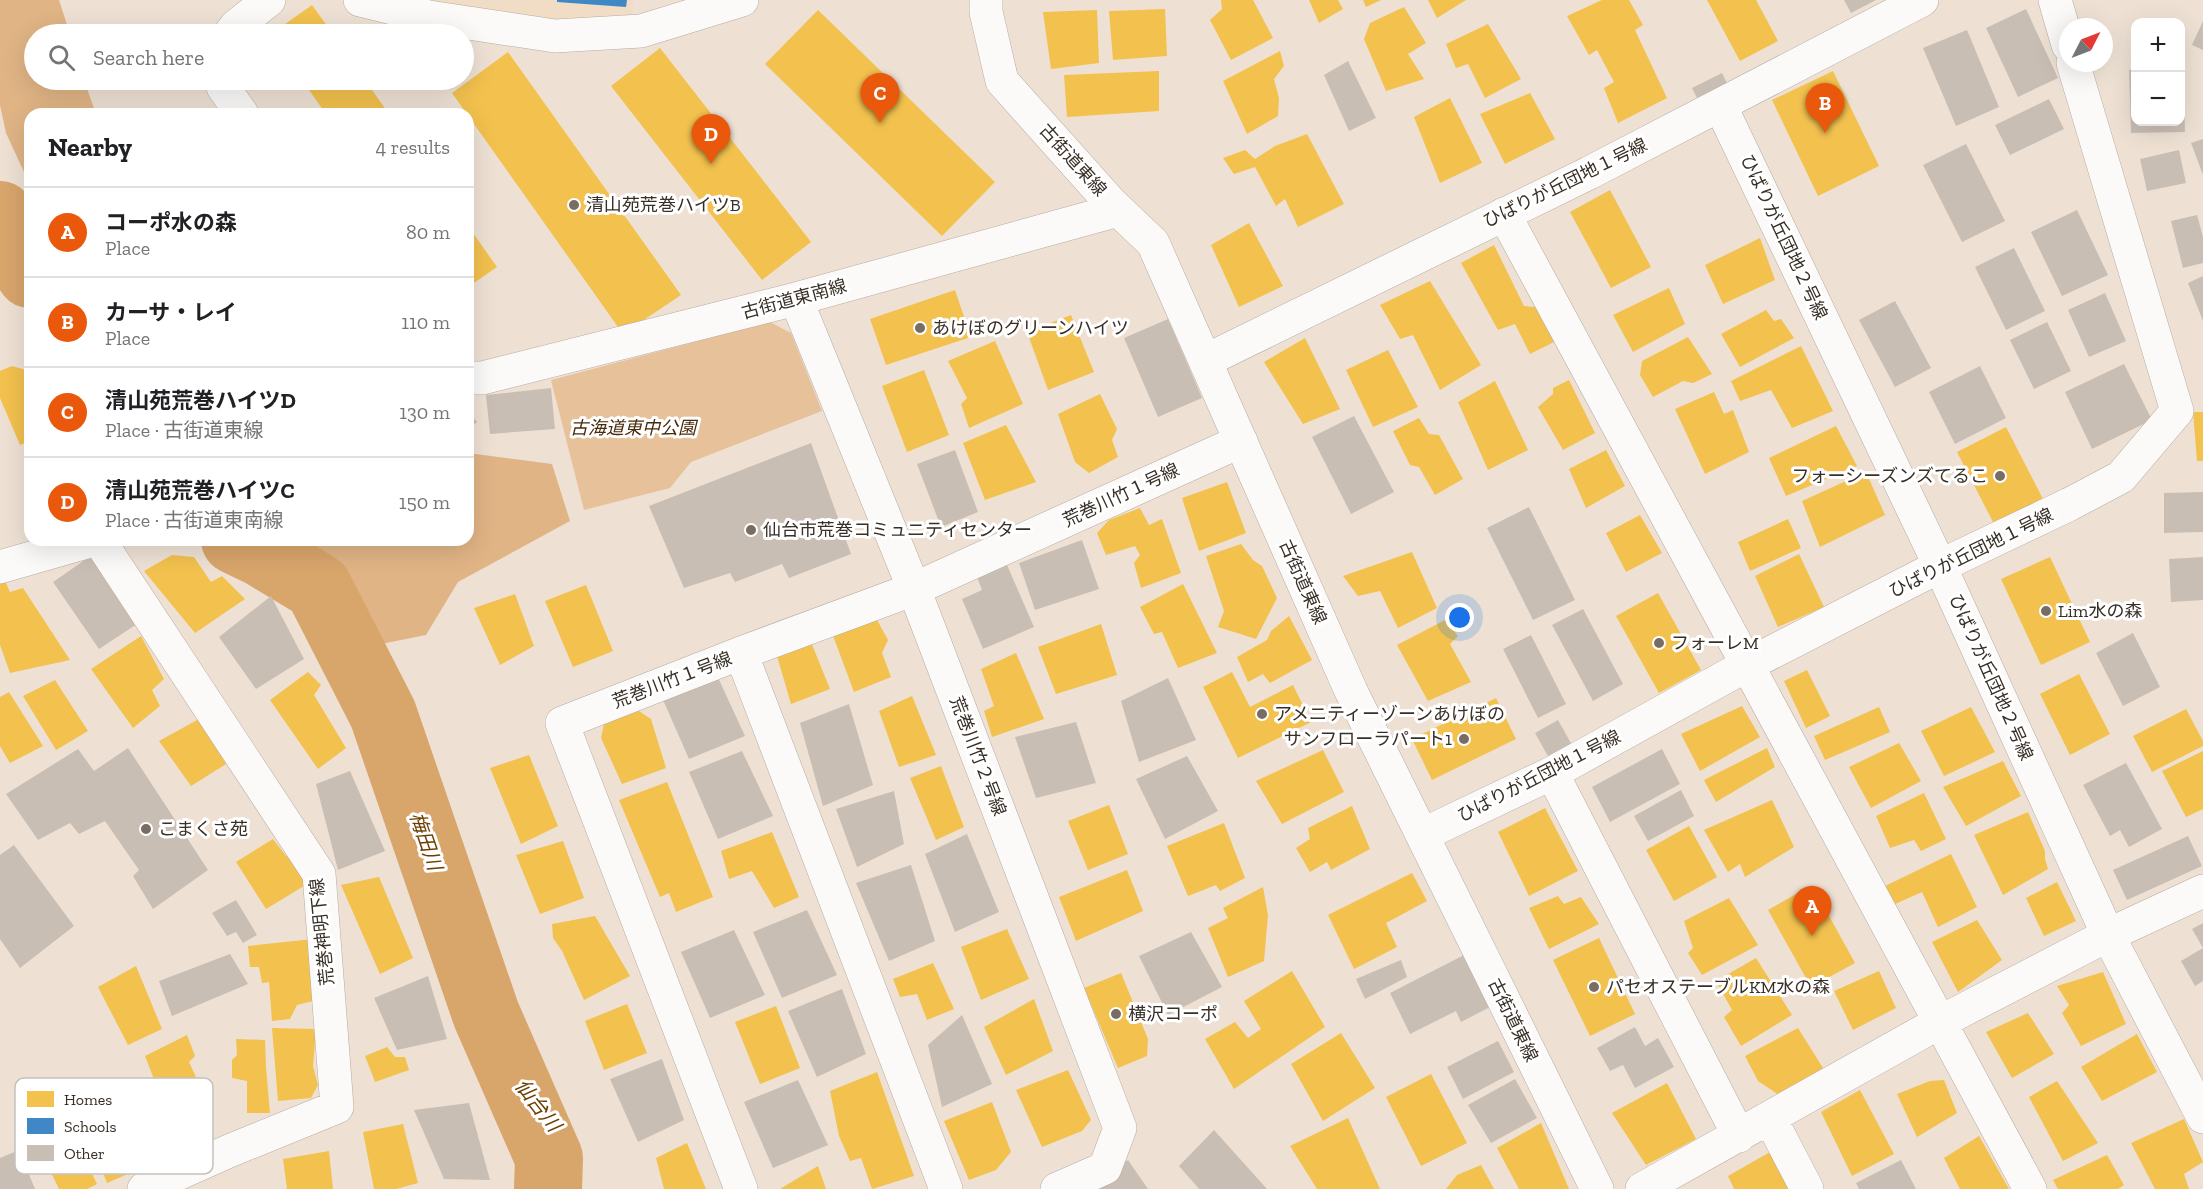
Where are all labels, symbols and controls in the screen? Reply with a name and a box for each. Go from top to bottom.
north arrow [2059,18,2113,72]
map controls [2131,18,2185,126]
button: + [2131,18,2185,72]
search box [24,24,474,90]
icon: search [45,41,78,74]
text: Search here [93,44,204,71]
button: − [2131,72,2185,126]
pin: C [860,74,900,123]
pin: B [1806,84,1844,133]
pin: D [692,114,730,164]
street label: 古街道東線 [1035,119,1111,201]
text: Nearby [48,131,132,163]
street label: ひばりが丘団地１号線 [1479,134,1651,232]
text: 4 results [375,135,450,159]
street label: ひばりが丘団地２号線 [1736,151,1832,323]
place label: 清山苑荒巻ハイツB [586,194,741,216]
marker: 清山苑荒巻ハイツB [567,198,581,212]
text: コーポ水の森 [105,209,237,236]
text: A [61,220,74,244]
text: 80 m [406,220,450,244]
text: Place [105,236,150,260]
street label: 古街道東南線 [739,274,849,324]
text: カーサ・レイ [105,299,237,326]
text: B [61,310,74,334]
text: 110 m [401,310,450,334]
place label: あけぼのグリーンハイツ [932,317,1129,339]
marker: あけぼのグリーンハイツ [913,321,927,335]
text: Place [105,326,150,350]
text: 清山苑荒巻ハイツD [105,387,296,414]
text: C [61,400,74,424]
text: 130 m [399,400,450,424]
park label: 古海道東中公園 [570,417,699,439]
text: Place · 古街道東線 [105,418,264,442]
street label: 荒巻川竹１号線 [1059,458,1183,532]
place label: フォーシーズンズてるこ [1792,465,1988,487]
marker: フォーシーズンズてるこ [1993,469,2007,483]
text: 清山苑荒巻ハイツC [105,477,295,504]
text: D [61,490,74,514]
text: 150 m [399,490,450,514]
street label: ひばりが丘団地１号線 [1885,504,2057,602]
text: Place · 古街道東南線 [105,508,284,532]
place label: 仙台市荒巻コミュニティセンター [763,519,1032,541]
marker: 仙台市荒巻コミュニティセンター [744,523,758,537]
street label: 古街道東線 [1275,536,1331,628]
street label: ひばりが丘団地２号線 [1944,590,2038,764]
place label: Lim水の森 [2058,600,2142,622]
your location [1445,603,1474,632]
marker: Lim水の森 [2039,604,2053,618]
place label: フォーレM [1671,632,1759,654]
marker: フォーレM [1652,636,1666,650]
street label: 荒巻川竹１号線 [609,647,735,713]
street label: 荒巻川竹２号線 [945,693,1011,819]
place label: アメニティーゾーンあけぼの [1274,703,1505,725]
marker: アメニティーゾーンあけぼの [1255,707,1269,721]
street label: ひばりが丘団地１号線 [1454,725,1624,827]
place label: サンフローラパート1 [1284,728,1452,750]
marker: サンフローラパート1 [1457,732,1471,746]
water label: 梅田川 [405,809,448,875]
place label: こまくさ苑 [158,818,248,840]
marker: こまくさ苑 [139,822,153,836]
street label: 荒巻神明下線 [305,877,339,987]
pin: A [1792,886,1832,936]
street label: 古街道東線 [1483,975,1543,1065]
place label: パセオステーブルKM水の森 [1606,976,1830,998]
marker: パセオステーブルKM水の森 [1587,980,1601,994]
place label: 横沢コーポ [1128,1003,1218,1025]
marker: 横沢コーポ [1109,1007,1123,1021]
water label: 仙台川 [510,1074,567,1138]
legend [15,1078,213,1174]
text: Homes [64,1090,112,1109]
text: Schools [64,1117,117,1136]
text: Other [64,1144,105,1163]

